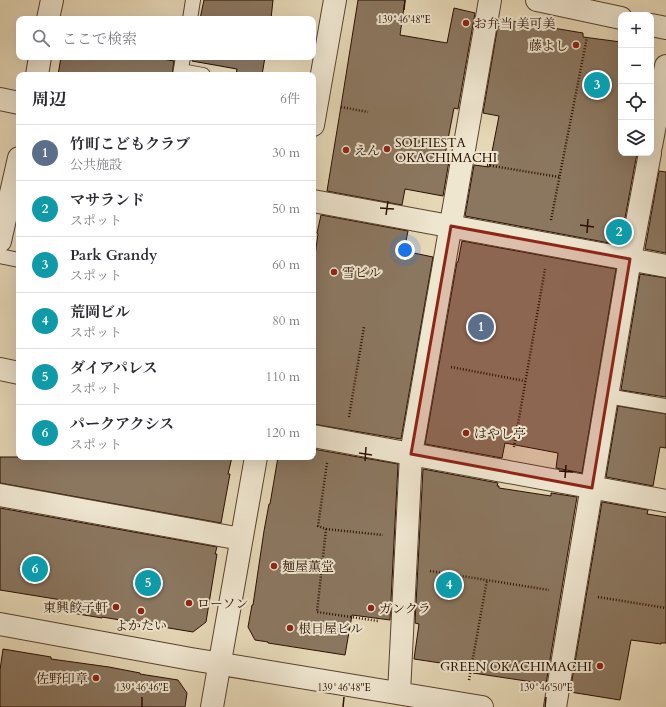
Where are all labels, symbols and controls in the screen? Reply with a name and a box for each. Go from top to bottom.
map controls [618,12,654,156]
button: + [618,12,654,48]
text: 139°46'48"E [377,13,431,27]
place label: お弁当 美可美 [474,15,556,33]
search box [16,16,316,60]
marker: お弁当 美可美 [461,18,471,28]
icon: search [30,27,52,49]
text: ここで検索 [62,29,137,49]
place label: 藤よし [529,37,568,55]
marker: 藤よし [571,40,581,50]
button: − [618,48,654,84]
pin: 3 [584,70,610,100]
button: locate [618,84,654,120]
text: 周辺 [32,88,66,111]
text: 6件 [280,90,300,108]
button: layers [618,120,654,156]
text: 竹町こどもクラブ [70,134,190,154]
place label: SOLFIESTA OKACHIMACHI [395,134,497,167]
place label: えん [354,142,380,160]
text: 1 [42,144,48,162]
text: 30 m [272,144,300,162]
marker: SOLFIESTA OKACHIMACHI [382,144,392,154]
marker: えん [341,145,351,155]
text: 公共施設 [70,156,122,174]
text: マサランド [70,190,145,210]
text: 2 [42,200,48,218]
text: 50 m [272,200,300,218]
text: スポット [70,212,122,230]
pin: 2 [606,217,632,247]
your location [395,240,415,260]
text: Park Grandy [70,245,157,265]
text: 3 [42,256,48,274]
text: 60 m [272,256,300,274]
place label: 雪ビル [342,264,381,282]
text: スポット [70,267,122,285]
marker: 雪ビル [329,267,339,277]
text: 荒岡ビル [70,302,130,322]
text: 4 [42,312,48,330]
text: 80 m [272,312,300,330]
pin: 1 [468,312,494,342]
text: スポット [70,324,122,342]
text: ダイアパレス [70,358,158,378]
text: 5 [42,368,48,386]
text: 110 m [266,368,300,386]
text: スポット [70,380,122,398]
text: パークアクシス [70,414,174,434]
text: 6 [42,424,48,442]
text: 120 m [266,424,300,442]
place label: はやし亭 [474,425,526,443]
marker: はやし亭 [461,428,471,438]
text: スポット [70,436,122,454]
pin: 6 [22,554,48,584]
place label: 麺屋薫堂 [282,558,334,576]
marker: 麺屋薫堂 [269,561,279,571]
pin: 5 [135,568,161,598]
pin: 4 [436,570,462,600]
place label: ローソン [197,595,248,613]
marker: ローソン [184,598,194,608]
place label: 東興餃子軒 [43,599,108,617]
place label: ガンクラ [379,600,431,618]
marker: 東興餃子軒 [111,602,121,612]
marker: ガンクラ [366,603,376,613]
marker: よかたい [136,606,146,616]
place label: よかたい [115,617,167,635]
place label: 根日屋ビル [298,620,363,638]
marker: 根日屋ビル [285,623,295,633]
place label: GREEN OKACHIMACHI [440,658,592,676]
marker: GREEN OKACHIMACHI [595,661,605,671]
place label: 佐野印章 [36,670,88,688]
marker: 佐野印章 [91,673,101,683]
text: 139°46'46"E [115,681,169,695]
text: 139°46'48"E [317,681,371,695]
text: 139°46'50"E [519,681,573,695]

